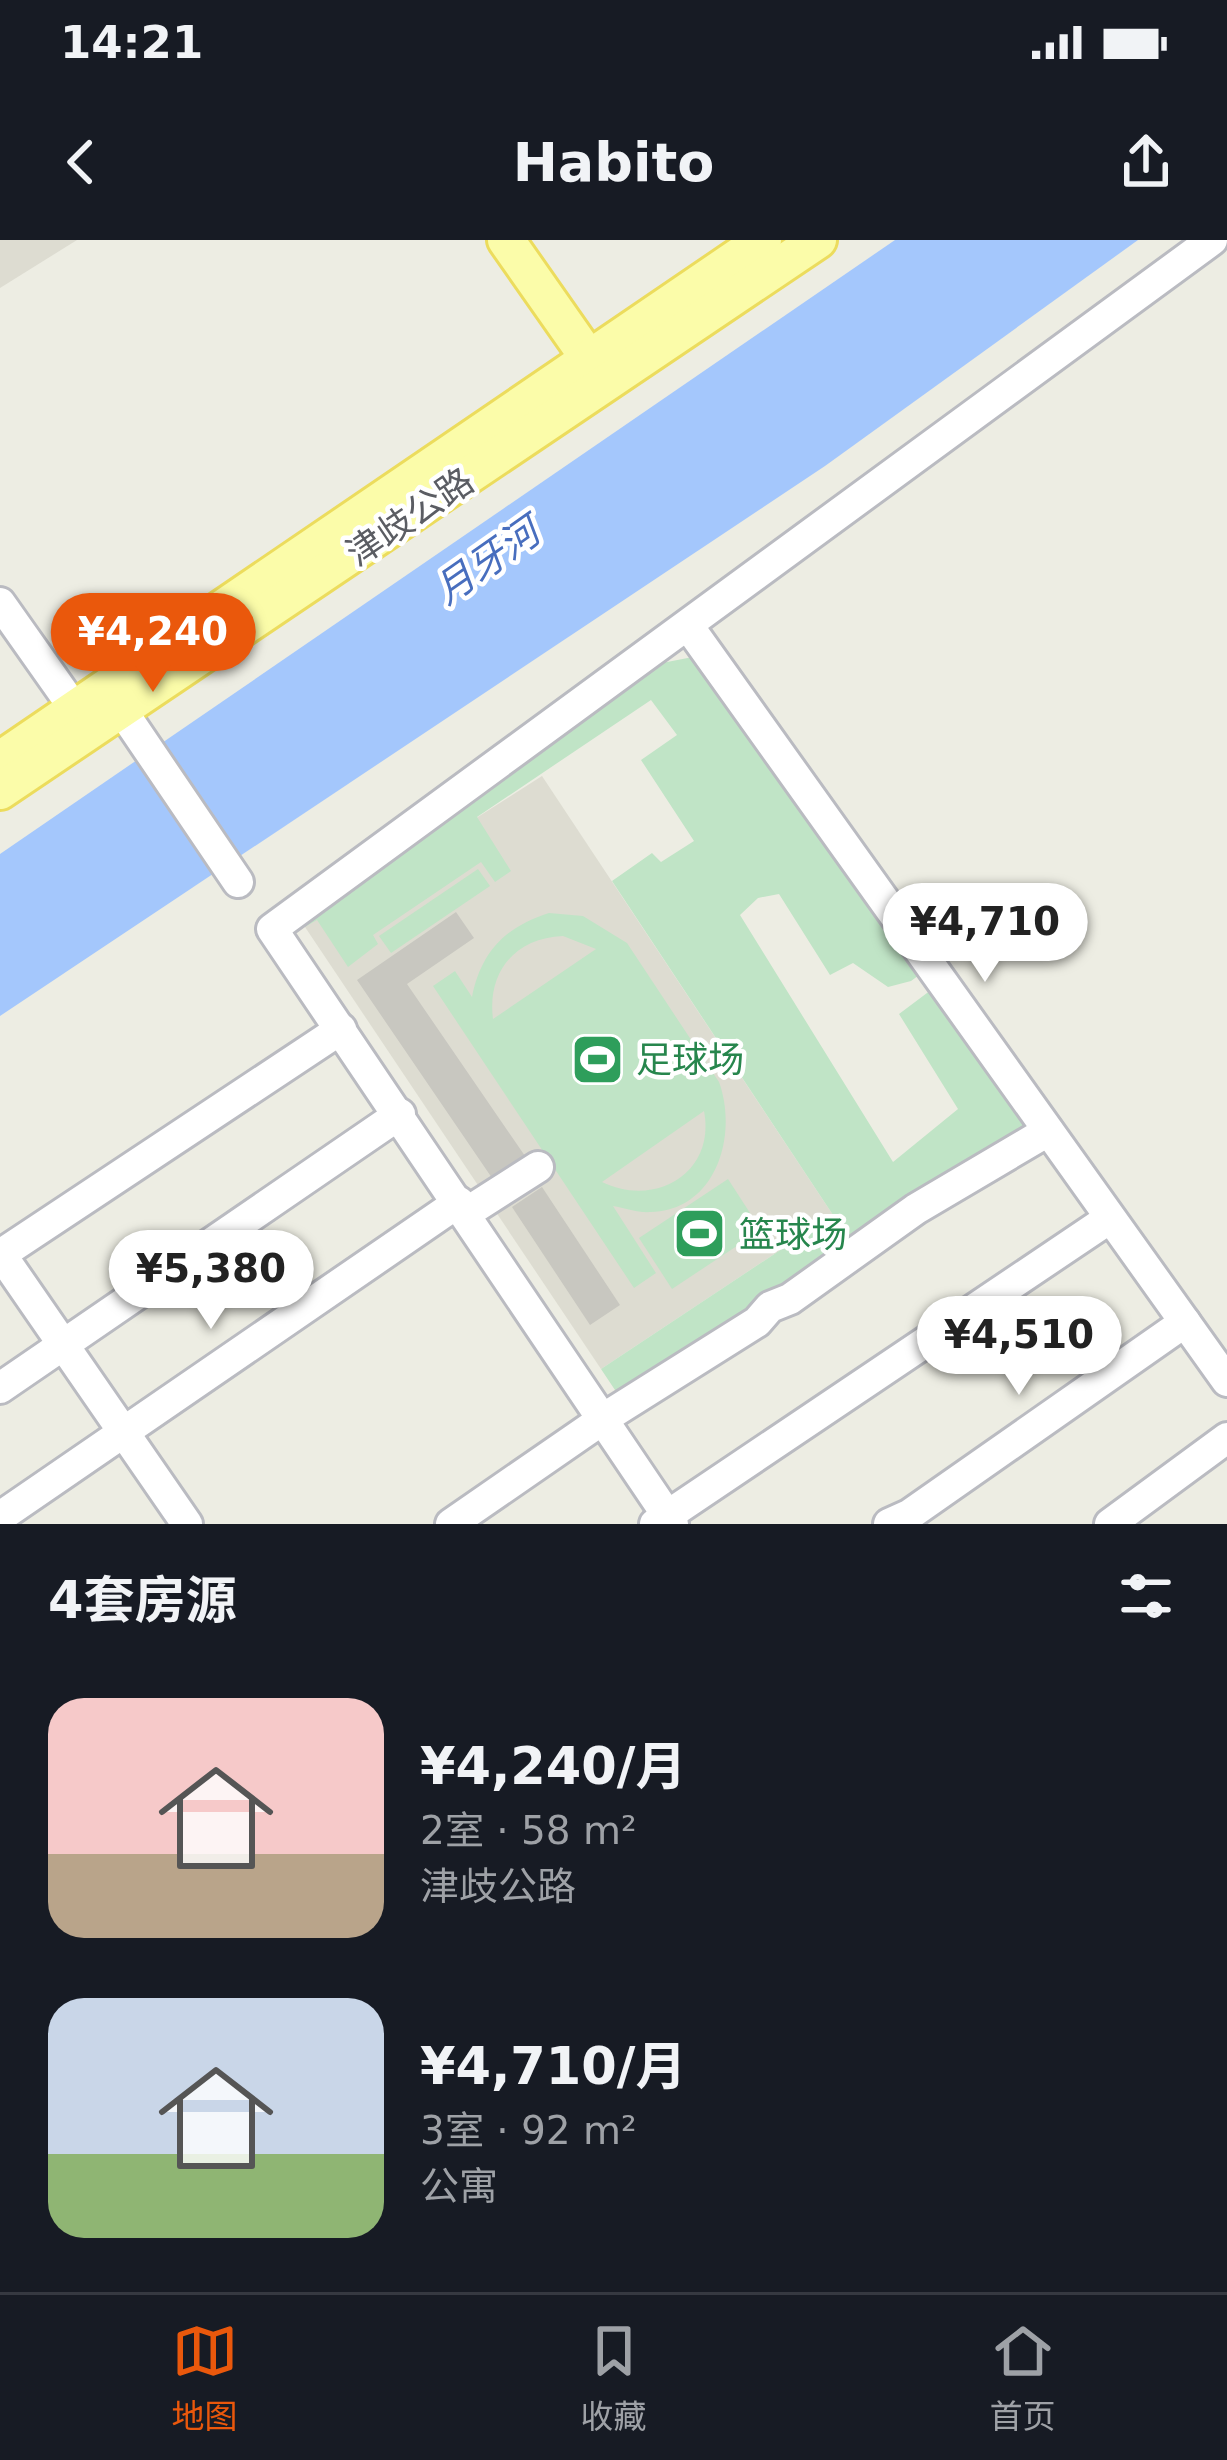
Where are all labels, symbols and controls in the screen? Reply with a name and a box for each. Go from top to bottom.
text: 14:21 [60,16,203,69]
icon: back [48,129,114,195]
icon: share [1113,129,1179,195]
text: Habito [513,131,714,194]
street label: 津歧公路 [339,460,481,574]
water label: 月牙河 [426,505,554,613]
pin: ¥4,240 [55,593,251,695]
text: ¥4,240 [78,609,228,654]
pin: ¥4,710 [887,883,1083,985]
text: ¥4,710 [910,899,1060,944]
sports icon: 足球场 [569,1031,625,1087]
place label: 足球场 [636,1039,744,1080]
sports icon: 篮球场 [672,1206,728,1262]
place label: 篮球场 [739,1214,847,1255]
pin: ¥5,380 [113,1230,309,1332]
text: ¥5,380 [136,1246,286,1291]
pin: ¥4,510 [921,1296,1117,1398]
text: ¥4,510 [944,1312,1094,1357]
icon: filters [1113,1563,1179,1629]
text: 4套房源 [48,1571,237,1630]
text: ¥4,240/月 [420,1737,686,1796]
icon: home [144,1746,288,1890]
text: 2室 · 58 m² [420,1808,637,1853]
text: 津歧公路 [420,1864,576,1909]
text: ¥4,710/月 [420,2037,686,2096]
icon: home [144,2046,288,2190]
text: 3室 · 92 m² [420,2108,637,2153]
text: 公寓 [420,2164,498,2209]
tab: 地图 [172,2318,238,2438]
tab: 收藏 [581,2318,647,2438]
tab: 首页 [990,2318,1056,2438]

